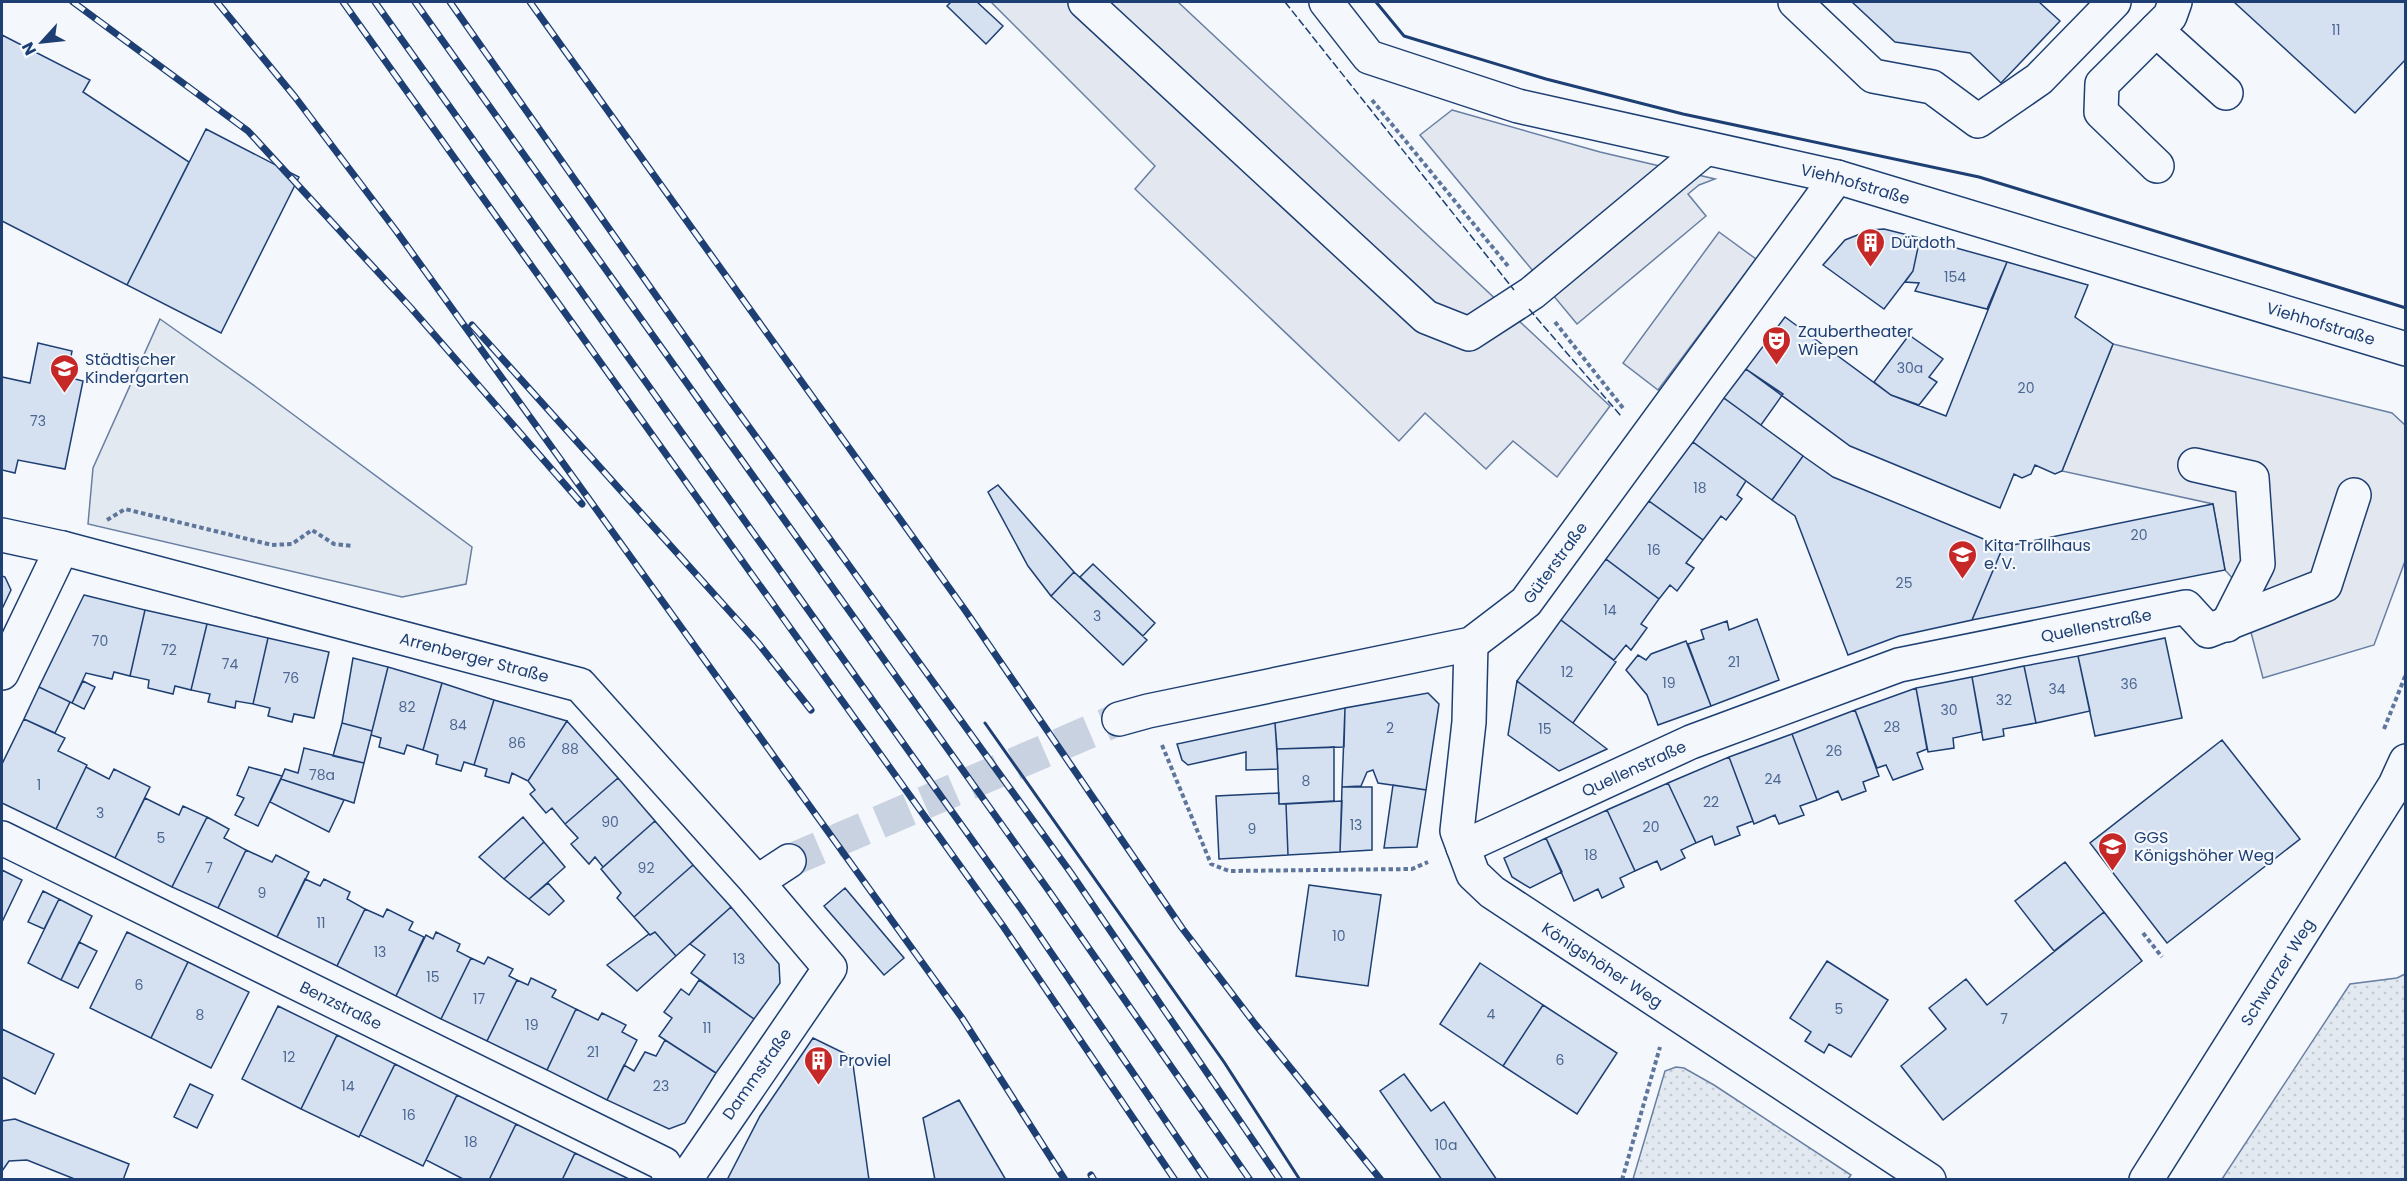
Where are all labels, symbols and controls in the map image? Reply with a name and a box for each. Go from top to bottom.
north arrow [12,12,72,72]
house number: 11 [2332,20,2340,40]
text: N [16,38,42,59]
street label: Viehhofstraße [1799,158,1913,210]
building icon: Dürdoth [1854,226,1886,268]
place label: Dürdoth [1891,231,1956,254]
house number: 154 [1944,267,1966,287]
street label: Viehhofstraße [2264,296,2378,351]
place label: Zaubertheater Wiepen [1798,320,1913,361]
theatre icon: Zaubertheater Wiepen [1761,324,1793,366]
place label: Städtischer Kindergarten [85,348,189,389]
school or university icon: Städtischer Kindergarten [48,352,80,394]
house number: 30a [1897,358,1923,378]
house number: 20 [2018,378,2034,398]
house number: 73 [30,411,46,431]
house number: 18 [1693,478,1707,498]
street label: Güterstraße [1517,517,1593,608]
house number: 20 [2131,525,2147,545]
place label: Kita Trollhaus e. V. [1984,534,2091,575]
school or university icon: Kita Trollhaus e. V. [1947,538,1979,580]
house number: 16 [1647,540,1661,560]
house number: 25 [1896,573,1912,593]
house number: 14 [1603,600,1617,620]
street label: Quellenstraße [2039,603,2154,648]
house number: 3 [1093,606,1101,626]
street label: Arrenberger Straße [397,626,552,688]
house number: 70 [92,631,108,651]
house number: 72 [161,640,177,660]
house number: 21 [1728,652,1740,672]
house number: 74 [222,654,238,674]
house number: 12 [1561,662,1573,682]
house number: 76 [283,668,299,688]
house number: 19 [1662,673,1676,693]
house number: 36 [2120,674,2138,694]
house number: 34 [2048,679,2066,699]
house number: 32 [1996,690,2012,710]
house number: 82 [399,697,415,717]
house number: 30 [1940,700,1958,720]
house number: 84 [449,715,467,735]
house number: 28 [1884,717,1901,737]
house number: 2 [1386,718,1394,738]
house number: 15 [1538,719,1552,739]
house number: 86 [508,733,526,753]
street label: Quellenstraße [1578,734,1690,802]
house number: 88 [561,739,579,759]
house number: 26 [1826,741,1843,761]
house number: 78a [309,765,335,785]
house number: 24 [1765,769,1782,789]
house number: 8 [1302,771,1311,791]
house number: 1 [37,775,41,795]
house number: 22 [1703,792,1719,812]
house number: 3 [96,803,104,823]
house number: 90 [601,812,619,832]
house number: 13 [1350,815,1362,835]
house number: 20 [1643,817,1659,837]
house number: 9 [1248,819,1256,839]
place label: GGS Königshöher Weg [2134,826,2274,867]
house number: 5 [157,828,165,848]
school or university icon: GGS Königshöher Weg [2097,830,2129,872]
house number: 18 [1584,845,1598,865]
house number: 7 [205,858,213,878]
house number: 92 [638,858,654,878]
house number: 9 [258,883,266,903]
house number: 11 [317,913,325,933]
street label: Schwarzer Weg [2235,914,2320,1030]
street label: Königshöher Weg [1537,917,1667,1013]
house number: 10 [1332,926,1346,946]
house number: 13 [374,942,386,962]
house number: 13 [733,949,745,969]
house number: 15 [426,967,440,987]
house number: 6 [135,975,144,995]
street label: Benzstraße [296,975,386,1035]
house number: 17 [473,989,485,1009]
house number: 5 [1835,999,1843,1019]
house number: 4 [1487,1004,1496,1024]
house number: 8 [196,1005,205,1025]
house number: 7 [2000,1009,2008,1029]
house number: 19 [525,1015,539,1035]
house number: 11 [703,1018,711,1038]
street label: Dammstraße [717,1024,797,1124]
house number: 21 [587,1042,599,1062]
building icon: Proviel [802,1044,834,1086]
house number: 12 [283,1047,295,1067]
place label: Proviel [839,1049,891,1072]
house number: 6 [1556,1050,1565,1070]
house number: 14 [341,1076,355,1096]
house number: 23 [653,1076,669,1096]
house number: 16 [402,1105,416,1125]
house number: 18 [464,1132,478,1152]
house number: 10a [1435,1135,1457,1155]

